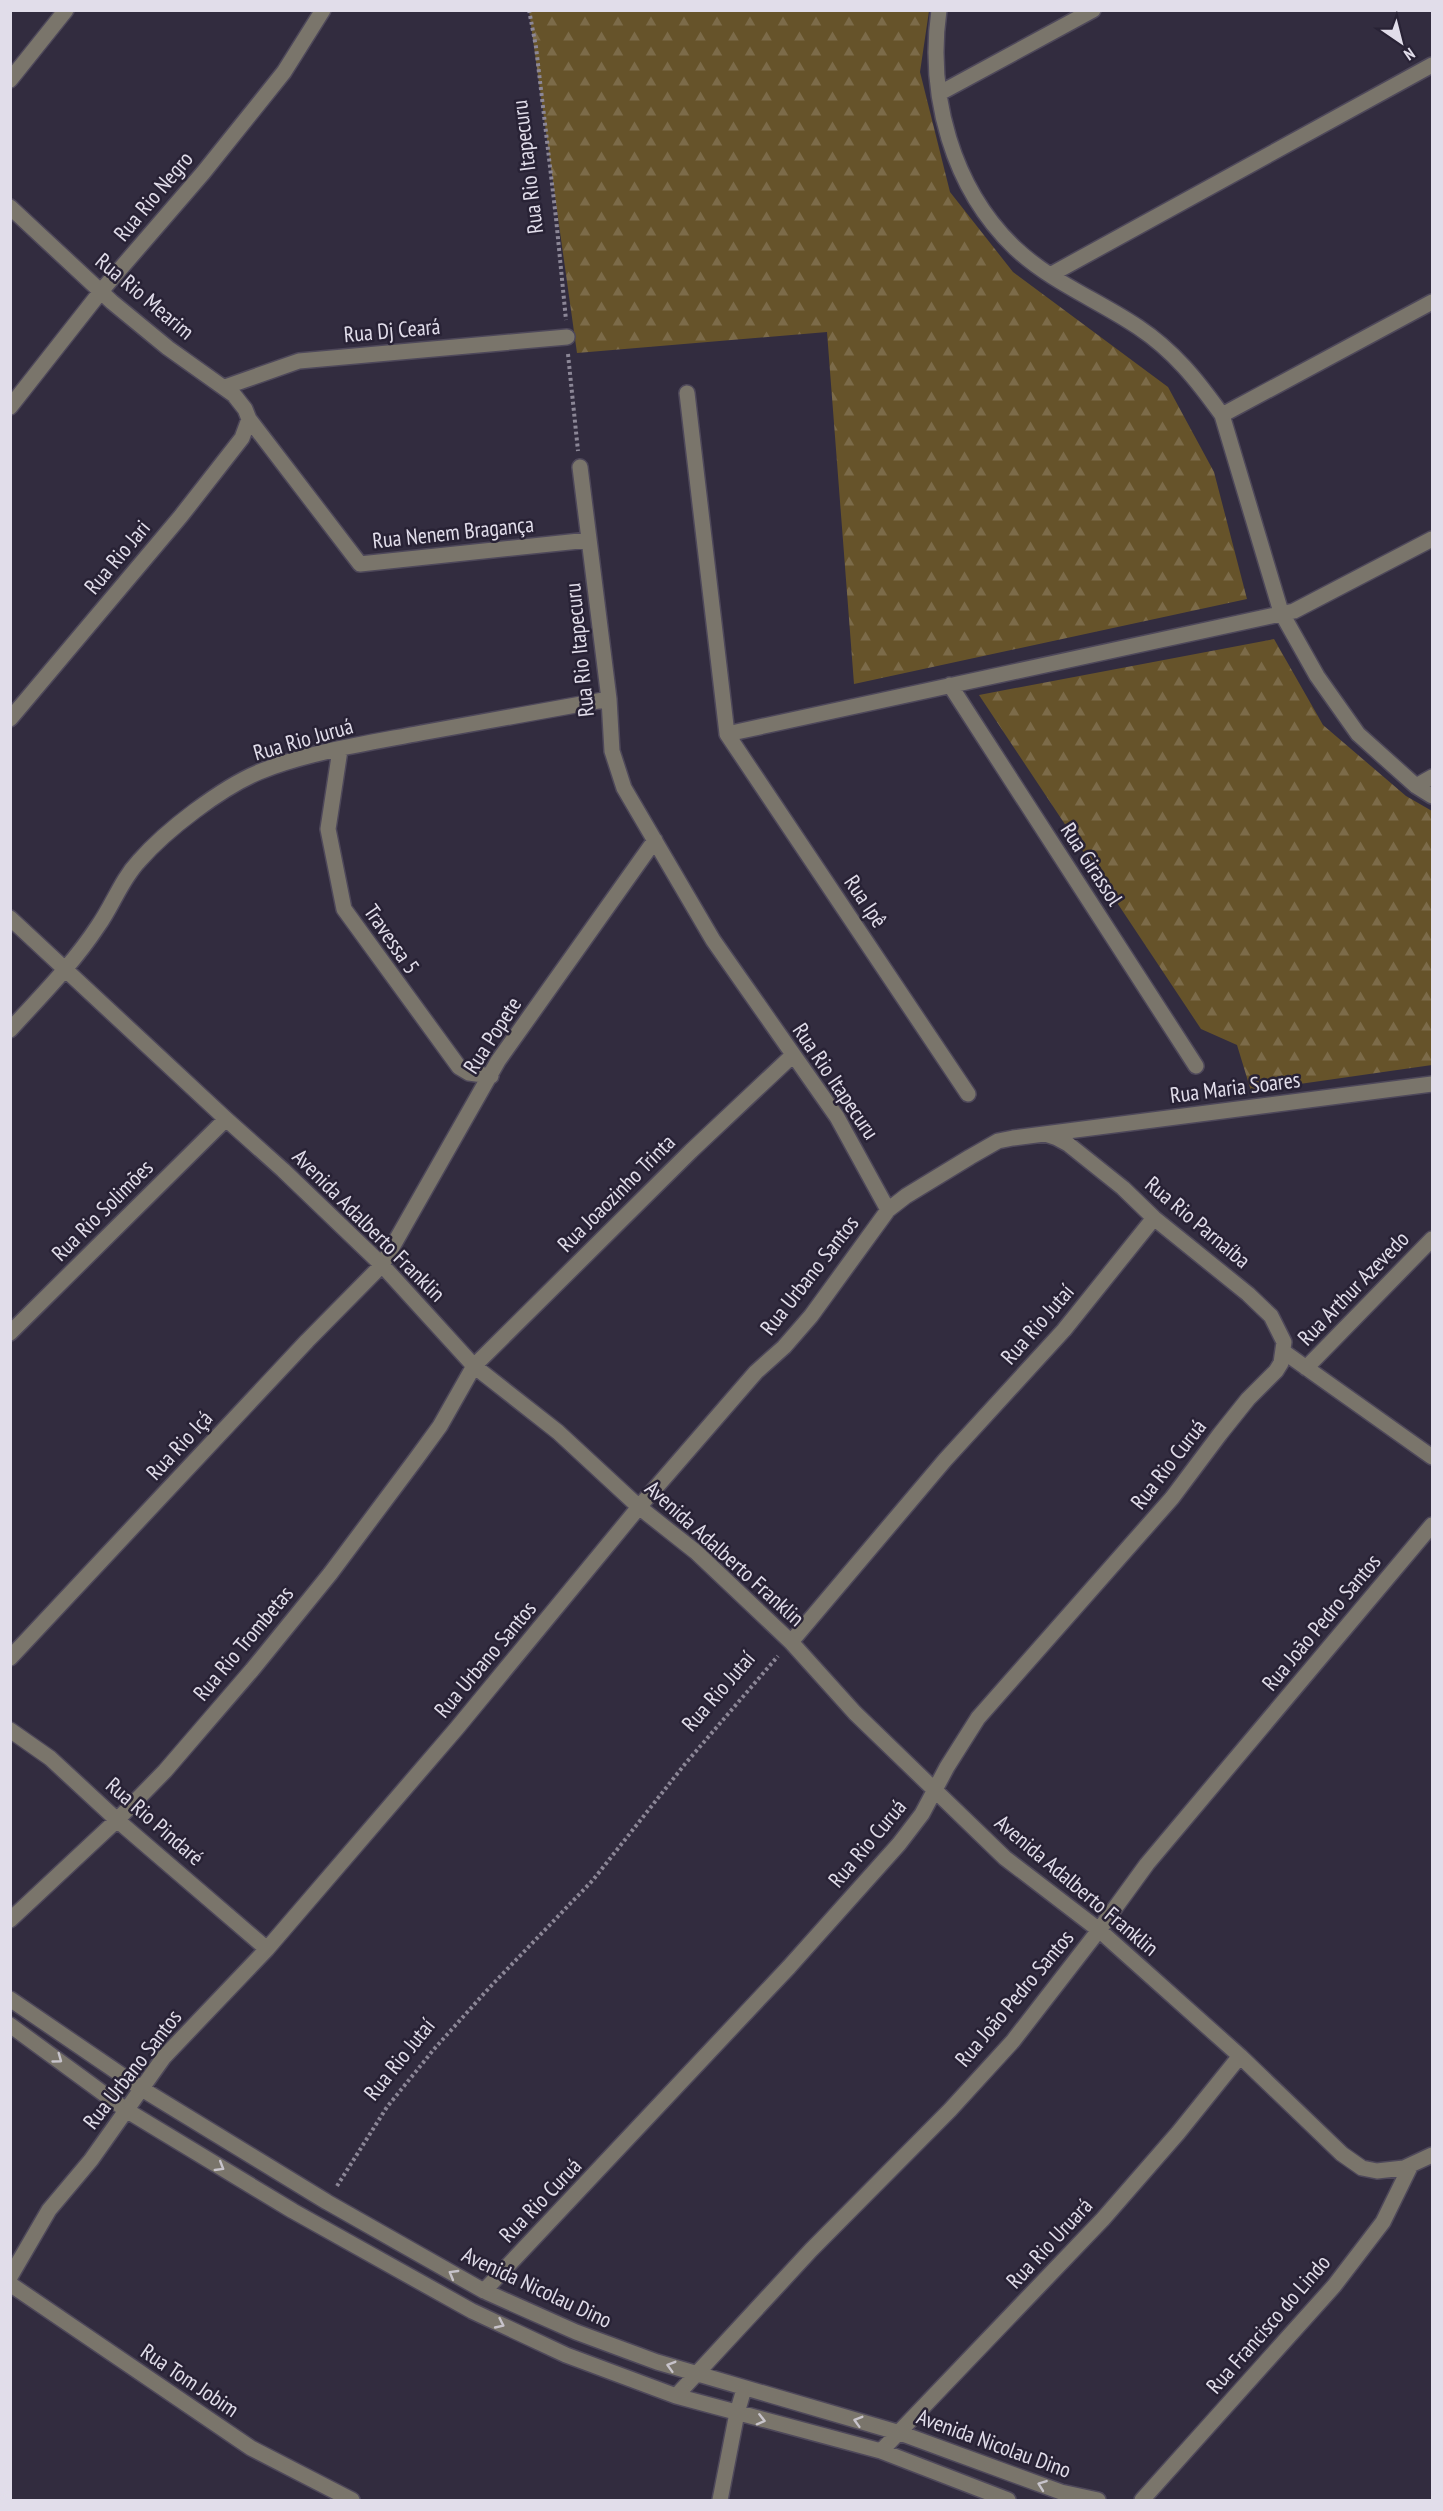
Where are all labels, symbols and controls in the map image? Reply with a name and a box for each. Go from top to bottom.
north arrow [1371,12,1431,72]
text: N [1400,44,1419,65]
street label: Rua Rio Itapecuru [505,99,549,235]
street label: Rua Rio Negro [107,145,199,247]
street label: Rua Rio Mearim [90,247,200,345]
street label: Rua Dj Ceará [343,312,441,348]
street label: Rua Nenem Bragança [371,510,535,554]
street label: Rua Rio Jari [78,514,156,600]
street label: Rua Rio Itapecuru [558,582,600,718]
street label: Rua Rio Juruá [250,711,356,767]
street label: Rua Girassol [1055,817,1130,912]
street label: Rua Ipê [838,869,894,933]
street label: Travessa 5 [358,899,426,979]
street label: Rua Popete [457,991,527,1079]
street label: Rua Rio Itapecuru [787,1017,885,1145]
street label: Rua Maria Soares [1168,1065,1302,1109]
street label: Rua Joaozinho Trinta [551,1128,681,1258]
street label: Avenida Adalberto Franklin [287,1143,451,1307]
street label: Rua Rio Solimões [45,1153,159,1267]
street label: Rua Rio Parnaíba [1140,1170,1256,1274]
street label: Rua Urbano Santos [754,1210,864,1340]
street label: Rua Arthur Azevedo [1291,1225,1415,1351]
street label: Rua Rio Jutaí [994,1278,1080,1370]
street label: Rua Rio Içá [140,1404,218,1486]
street label: Rua Rio Curuá [1124,1413,1212,1515]
street label: Avenida Adalberto Franklin [639,1474,811,1632]
street label: Rua João Pedro Santos [1256,1548,1386,1696]
street label: Rua Rio Trombetas [187,1580,299,1706]
street label: Rua Urbano Santos [428,1595,542,1723]
street label: Rua Rio Jutaí [675,1645,761,1737]
street label: Rua Rio Pindaré [100,1771,210,1871]
street label: Rua Rio Curuá [822,1793,912,1893]
street label: Avenida Adalberto Franklin [990,1808,1164,1962]
street label: Rua João Pedro Santos [949,1924,1079,2072]
street label: Rua Urbano Santos [77,2004,187,2134]
street label: Rua Rio Jutaí [357,2012,441,2106]
one-way arrow [51,2052,62,2063]
street label: Rua Rio Curuá [493,2152,587,2248]
one-way arrow [214,2160,224,2171]
street label: Rua Rio Uruará [1000,2192,1098,2294]
street label: Avenida Nicolau Dino [458,2240,616,2334]
street label: Rua Francisco do Lindo [1200,2249,1336,2399]
one-way arrow [449,2270,459,2281]
one-way arrow [493,2316,504,2328]
street label: Rua Tom Jobim [136,2337,244,2423]
one-way arrow [666,2361,677,2373]
street label: Avenida Nicolau Dino [913,2402,1075,2484]
one-way arrow [756,2412,766,2425]
one-way arrow [853,2416,864,2428]
one-way arrow [1037,2480,1048,2493]

